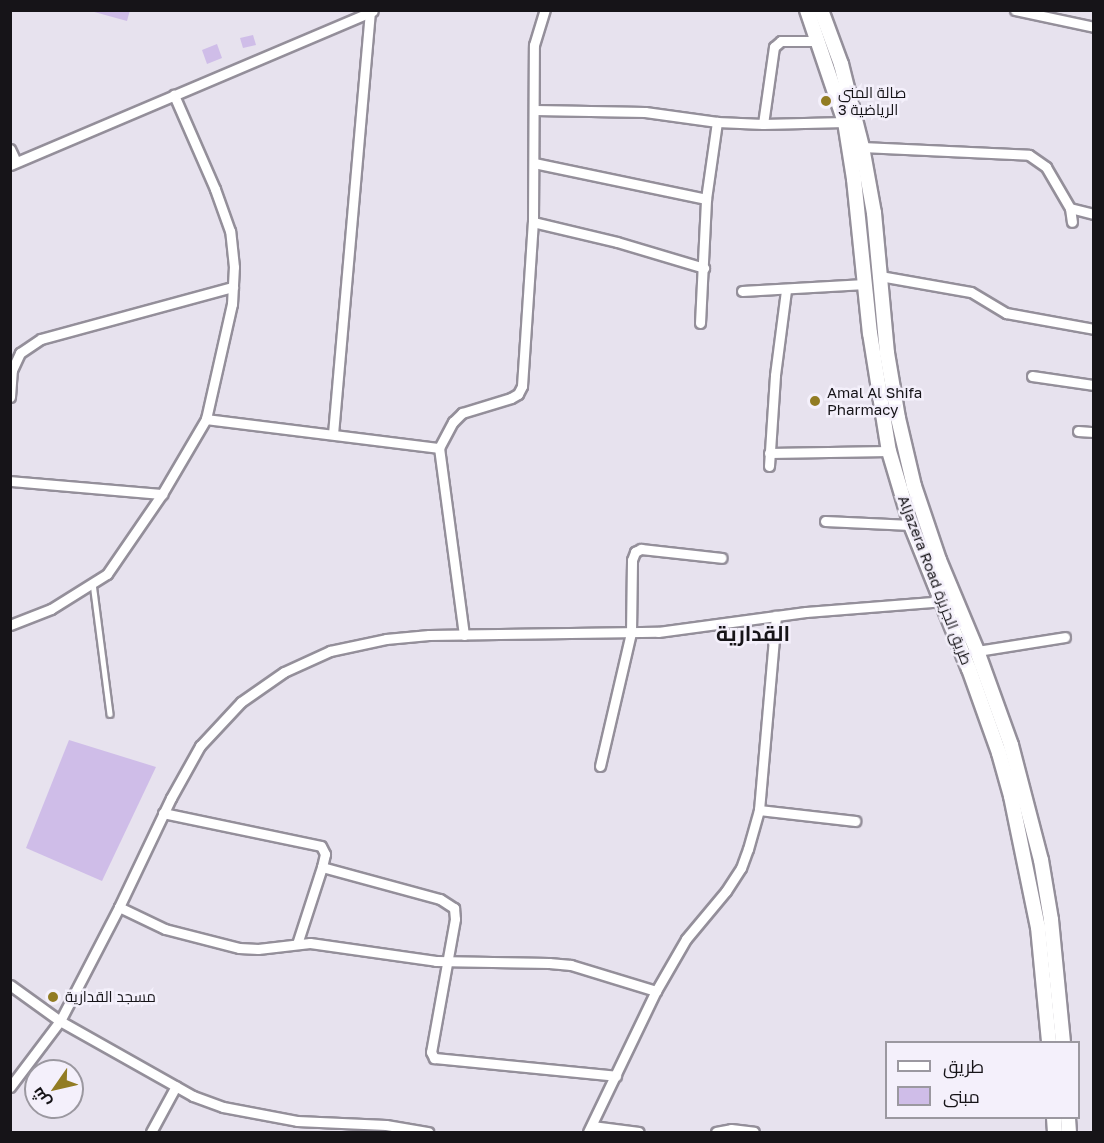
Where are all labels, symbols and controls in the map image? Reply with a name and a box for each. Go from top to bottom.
place label: صالة المنى الرياضية 3 [838,83,906,118]
marker: صالة المنى الرياضية 3 [819,94,833,108]
place label: Amal Al Shifa Pharmacy [827,383,922,418]
marker: Amal Al Shifa Pharmacy [808,394,822,408]
street label: Aljazera Road طريق الجزيزة [894,493,976,667]
district label: القدارية [716,620,790,646]
place label: مسجد القدارية [65,988,156,1006]
marker: مسجد القدارية [46,990,60,1004]
legend [885,1041,1080,1119]
text: طريق [943,1055,984,1077]
north arrow [24,1059,84,1119]
text: ش [27,1084,55,1112]
text: مبنى [943,1085,980,1107]

